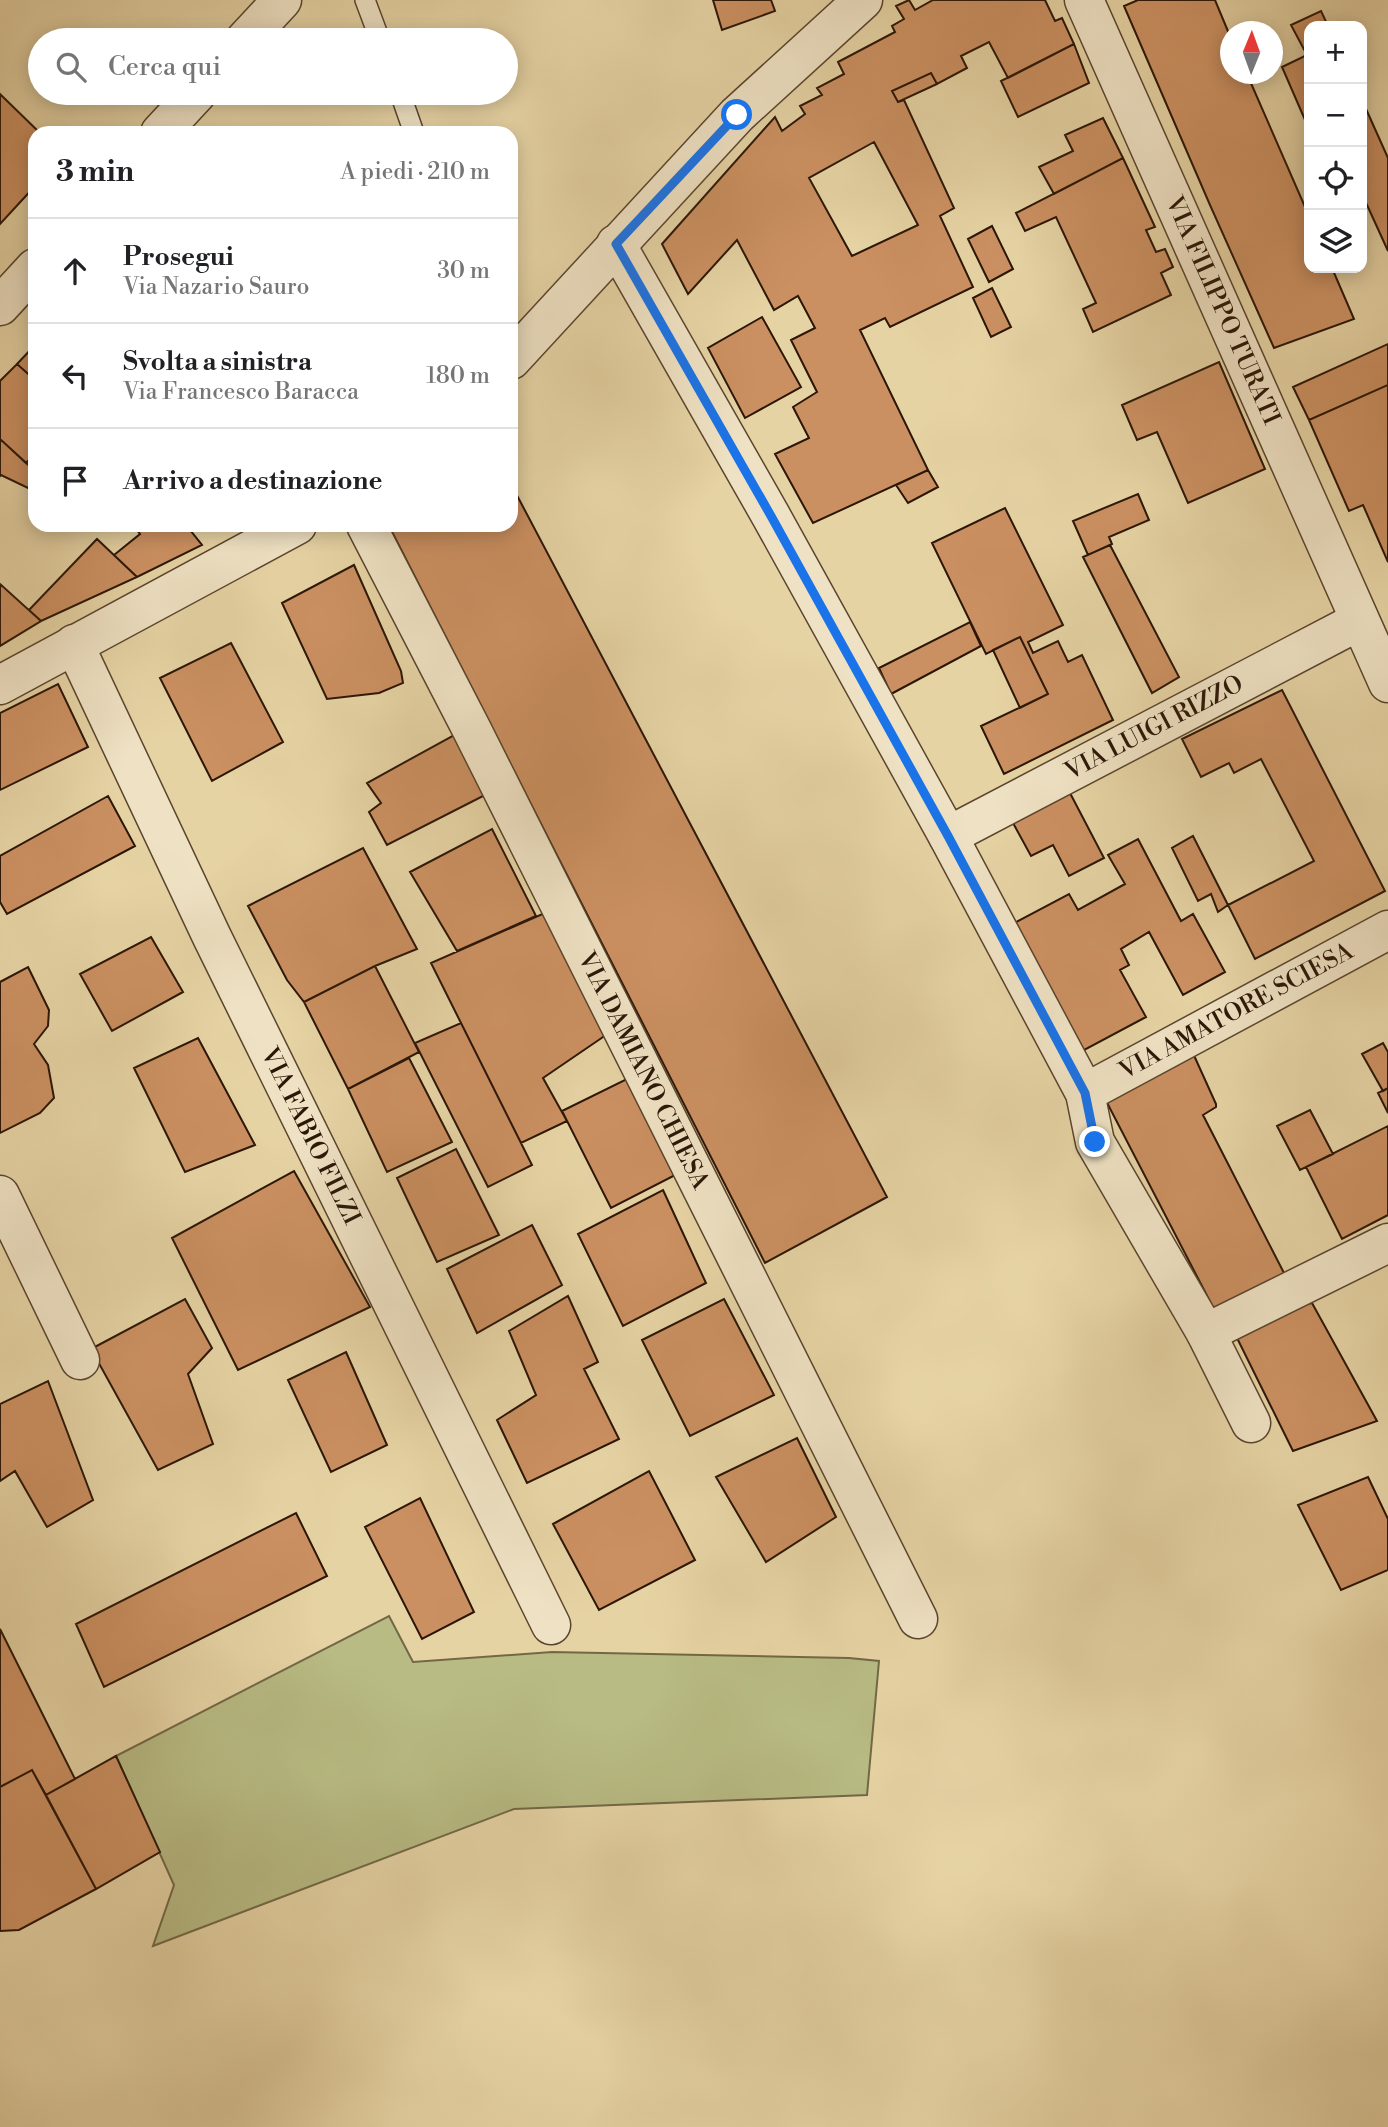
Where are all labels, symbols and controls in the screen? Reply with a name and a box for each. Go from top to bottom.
north arrow [1220,21,1283,84]
map controls [1304,21,1367,273]
button: + [1304,21,1367,84]
search box [28,28,518,105]
icon: search [52,48,90,86]
text: Cerca qui [108,51,221,83]
button: − [1304,84,1367,147]
route start [721,99,752,130]
button: locate [1304,147,1367,210]
text: 3 min [56,153,134,191]
text: A piedi · 210 m [340,158,490,186]
street label: VIA FILIPPO TURATI [1158,191,1286,429]
button: layers [1304,210,1367,273]
text: Prosegui [123,241,234,273]
icon: ahead [56,252,94,290]
text: 30 m [437,257,490,285]
text: Via Nazario Sauro [123,273,309,301]
text: Svolta a sinistra [123,346,312,378]
icon: left [56,357,94,395]
text: 180 m [426,362,490,390]
text: Via Francesco Baracca [123,378,359,406]
icon: arrive [56,462,94,500]
text: Arrivo a destinazione [123,465,382,497]
street label: VIA LUIGI RIZZO [1059,669,1249,787]
street label: VIA AMATORE SCIESA [1114,936,1359,1087]
street label: VIA DAMIANO CHIESA [570,946,715,1195]
street label: VIA FABIO FILZI [254,1042,366,1230]
route end [1079,1126,1110,1157]

